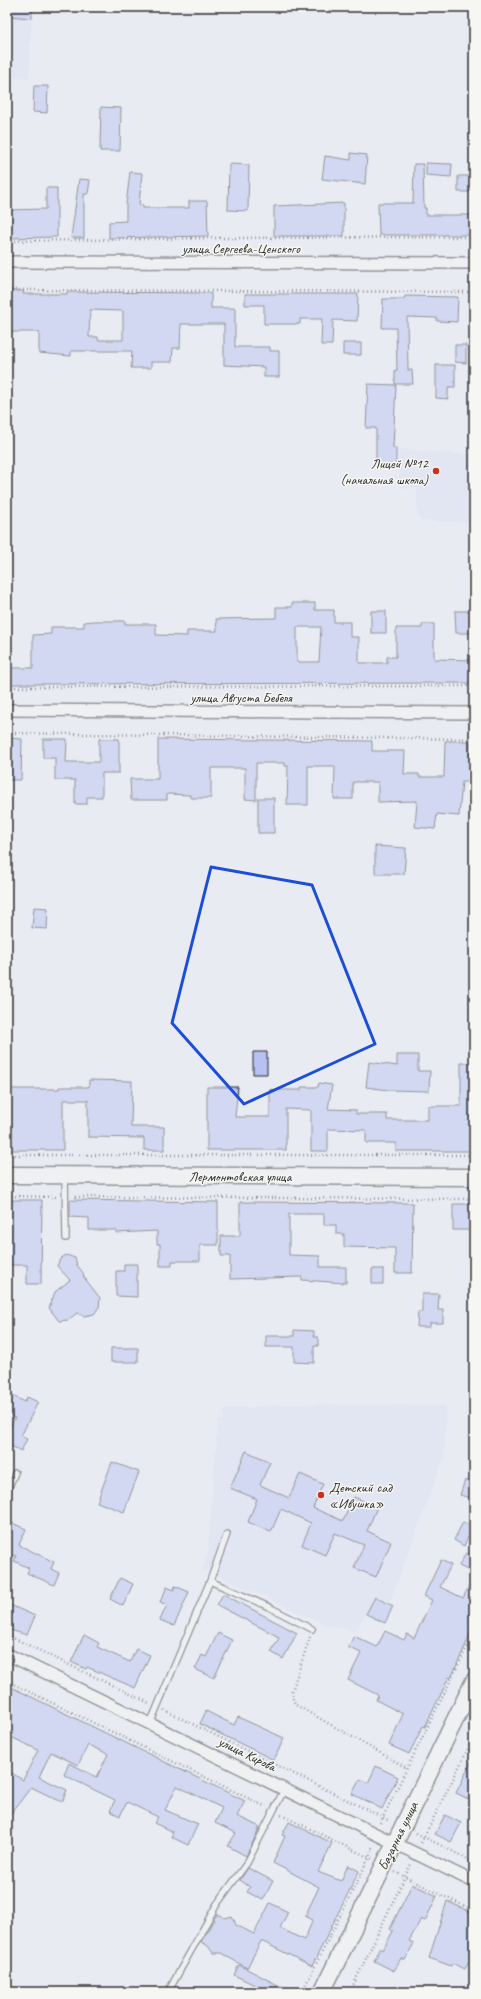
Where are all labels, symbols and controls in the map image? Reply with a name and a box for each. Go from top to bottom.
street label: улица Сергеева-Ценского [181,240,301,257]
place label: Лицей №12 (начальная школа) [340,455,430,488]
marker: Лицей №12 (начальная школа) [431,466,441,476]
street label: улица Августа Бебеля [189,689,293,706]
street label: Лермонтовская улица [189,1168,293,1185]
place label: Детский сад «Ивушка» [329,1479,393,1512]
marker: Детский сад «Ивушка» [316,1490,326,1500]
street label: улица Кирова [215,1732,280,1776]
street label: Базарная улица [374,1798,422,1873]

